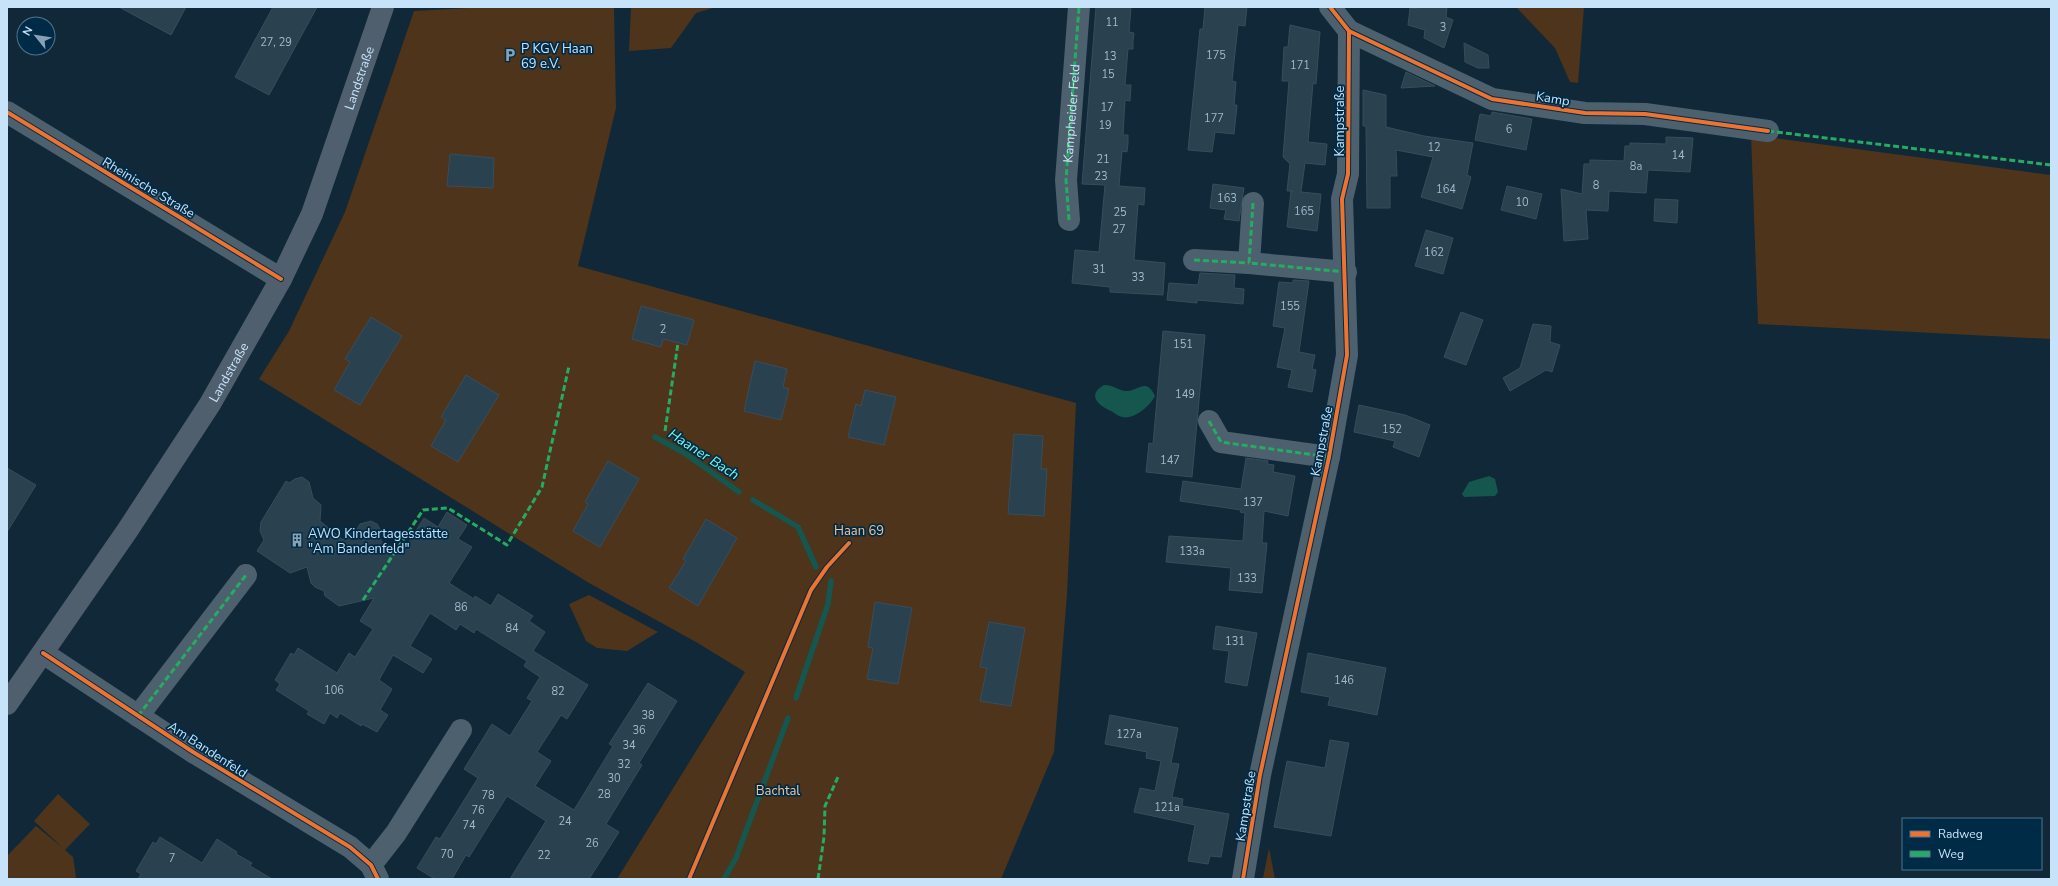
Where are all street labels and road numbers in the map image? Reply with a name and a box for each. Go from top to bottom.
street label: Landstraße [340,44,379,112]
street label: Kampheider Feld [1059,63,1085,163]
street label: Kampstraße [1331,85,1349,156]
street label: Kamp [1535,87,1571,111]
street label: Rheinische Straße [99,153,198,223]
street label: Landstraße [205,339,253,406]
street label: Kampstraße [1306,405,1338,478]
street label: Am Bandenfeld [164,717,251,782]
street label: Kampstraße [1232,770,1260,843]

